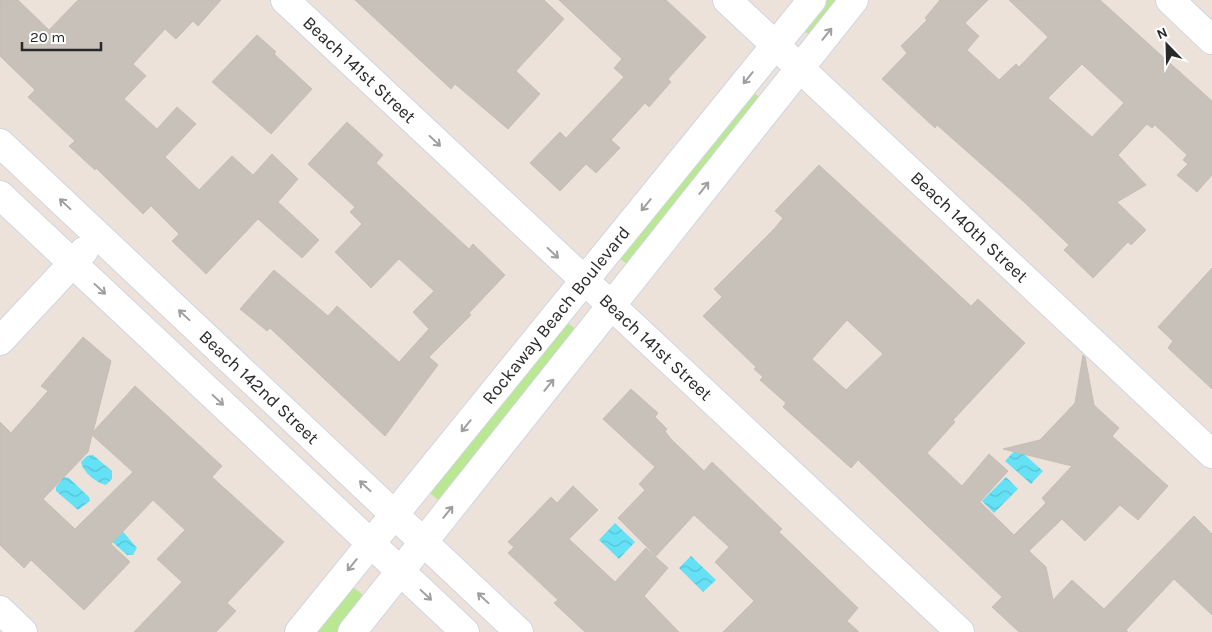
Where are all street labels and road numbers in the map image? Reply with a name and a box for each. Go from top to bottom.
street label: Beach 141st Street [298,12,421,128]
street label: Beach 140th Street [906,167,1033,287]
street label: Rockaway Beach Boulevard [477,222,635,409]
street label: Beach 141st Street [595,289,717,406]
street label: Beach 142nd Street [195,325,324,449]

